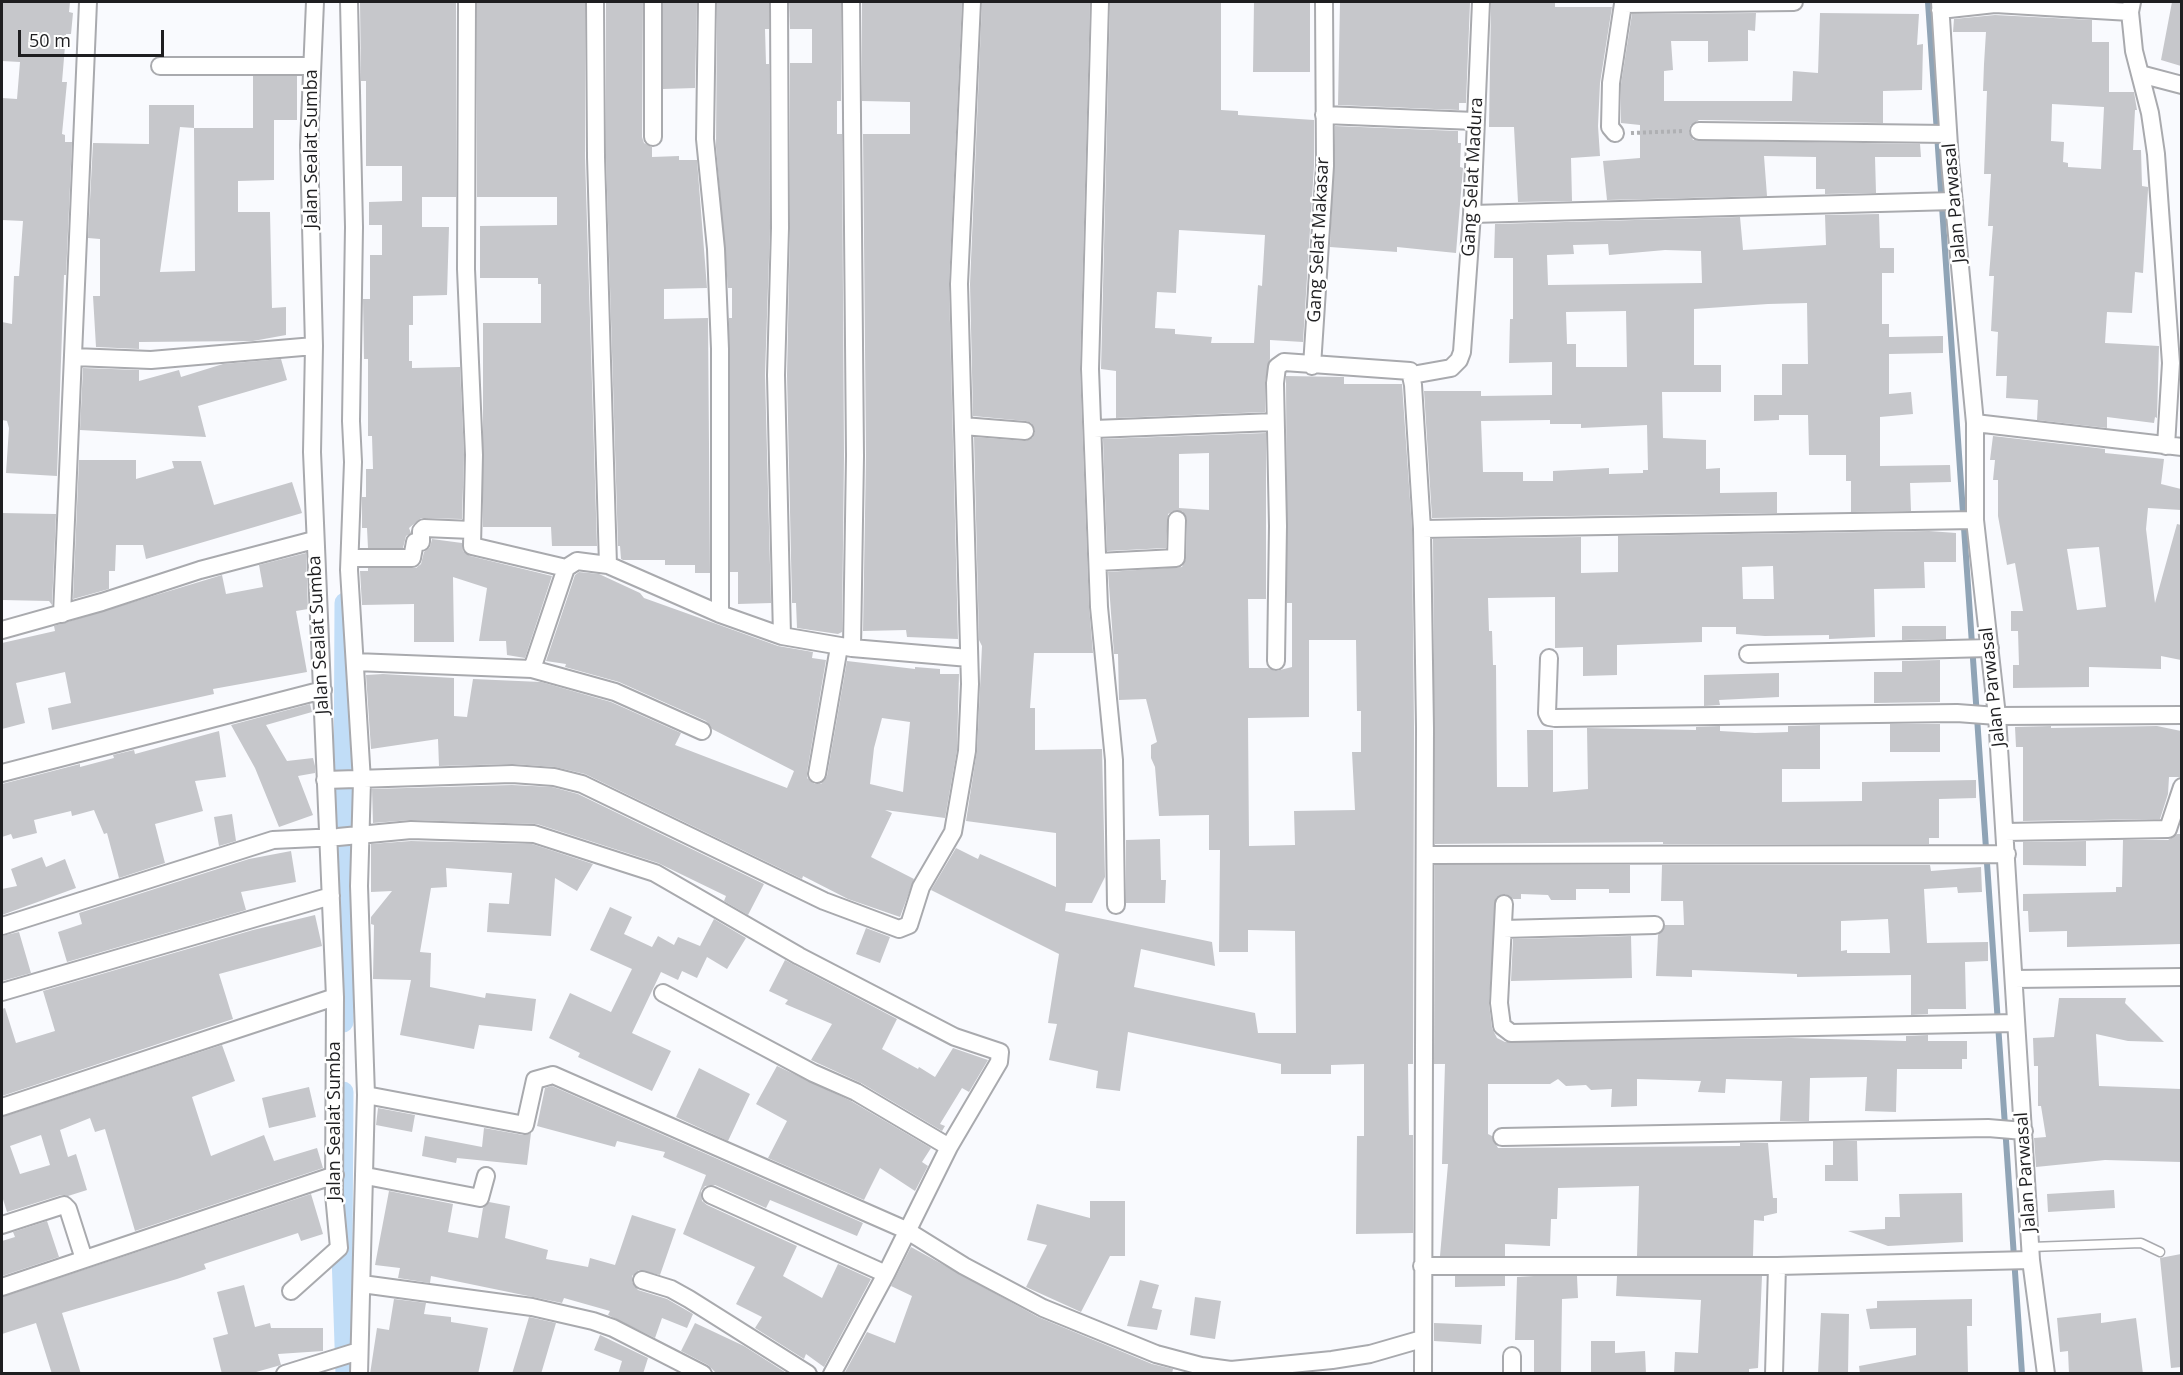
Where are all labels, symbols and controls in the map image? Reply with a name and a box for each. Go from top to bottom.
scale bar [21,18,166,56]
text: 50 m [29,28,71,52]
street label: Jalan Sealat Sumba [301,69,323,229]
street label: Gang Selat Madura [1458,97,1488,257]
street label: Jalan Parwasal [1939,142,1971,264]
street label: Gang Selat Makasar [1304,157,1334,323]
street label: Jalan Sealat Sumba [304,555,334,715]
street label: Jalan Parwasal [1976,626,2010,748]
street label: Jalan Sealat Sumba [324,1041,346,1201]
street label: Jalan Parwasal [2011,1111,2041,1233]

